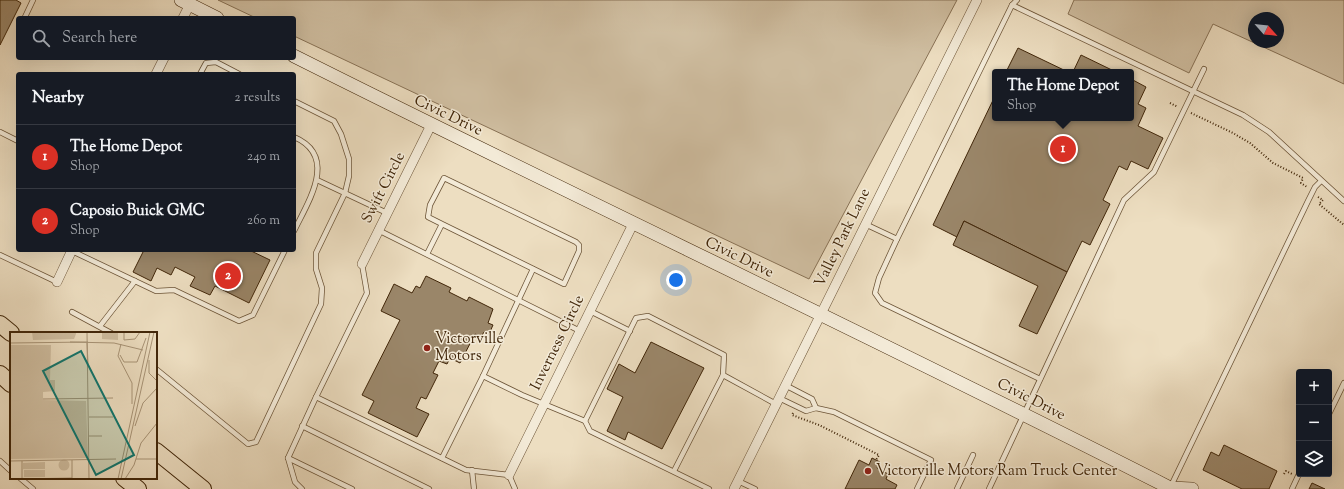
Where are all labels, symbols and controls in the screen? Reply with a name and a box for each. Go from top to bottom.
north arrow [1248,12,1284,48]
search box [16,16,296,60]
icon: search [30,27,52,49]
text: Search here [62,28,137,49]
popup [992,69,1134,121]
text: The Home Depot [1007,76,1119,97]
text: Nearby [32,86,84,110]
text: 2 results [235,89,280,107]
street label: Civic Drive [410,90,486,142]
text: Shop [1007,97,1036,115]
pin: 1 [1050,134,1076,164]
text: The Home Depot [70,137,182,158]
text: 1 [43,148,47,166]
text: 240 m [247,148,280,166]
street label: Swift Circle [357,149,411,227]
text: Shop [70,158,99,176]
street label: Valley Park Lane [810,185,876,291]
text: Caposio Buick GMC [70,201,205,222]
text: 2 [42,212,48,230]
text: 260 m [247,212,280,230]
text: Shop [70,222,99,240]
street label: Civic Drive [701,232,777,284]
pin: 2 [215,261,241,291]
your location [666,270,686,290]
street label: Inverness Circle [526,292,590,394]
place label: Victorville Motors [435,329,503,367]
inset map [10,332,157,479]
marker: Victorville Motors [422,343,432,353]
map controls [1296,369,1332,477]
button: + [1296,369,1332,405]
street label: Civic Drive [993,374,1069,426]
button: − [1296,405,1332,441]
button: layers [1296,441,1332,477]
place label: Victorville Motors Ram Truck Center [876,461,1118,482]
marker: Victorville Motors Ram Truck Center [863,466,873,476]

